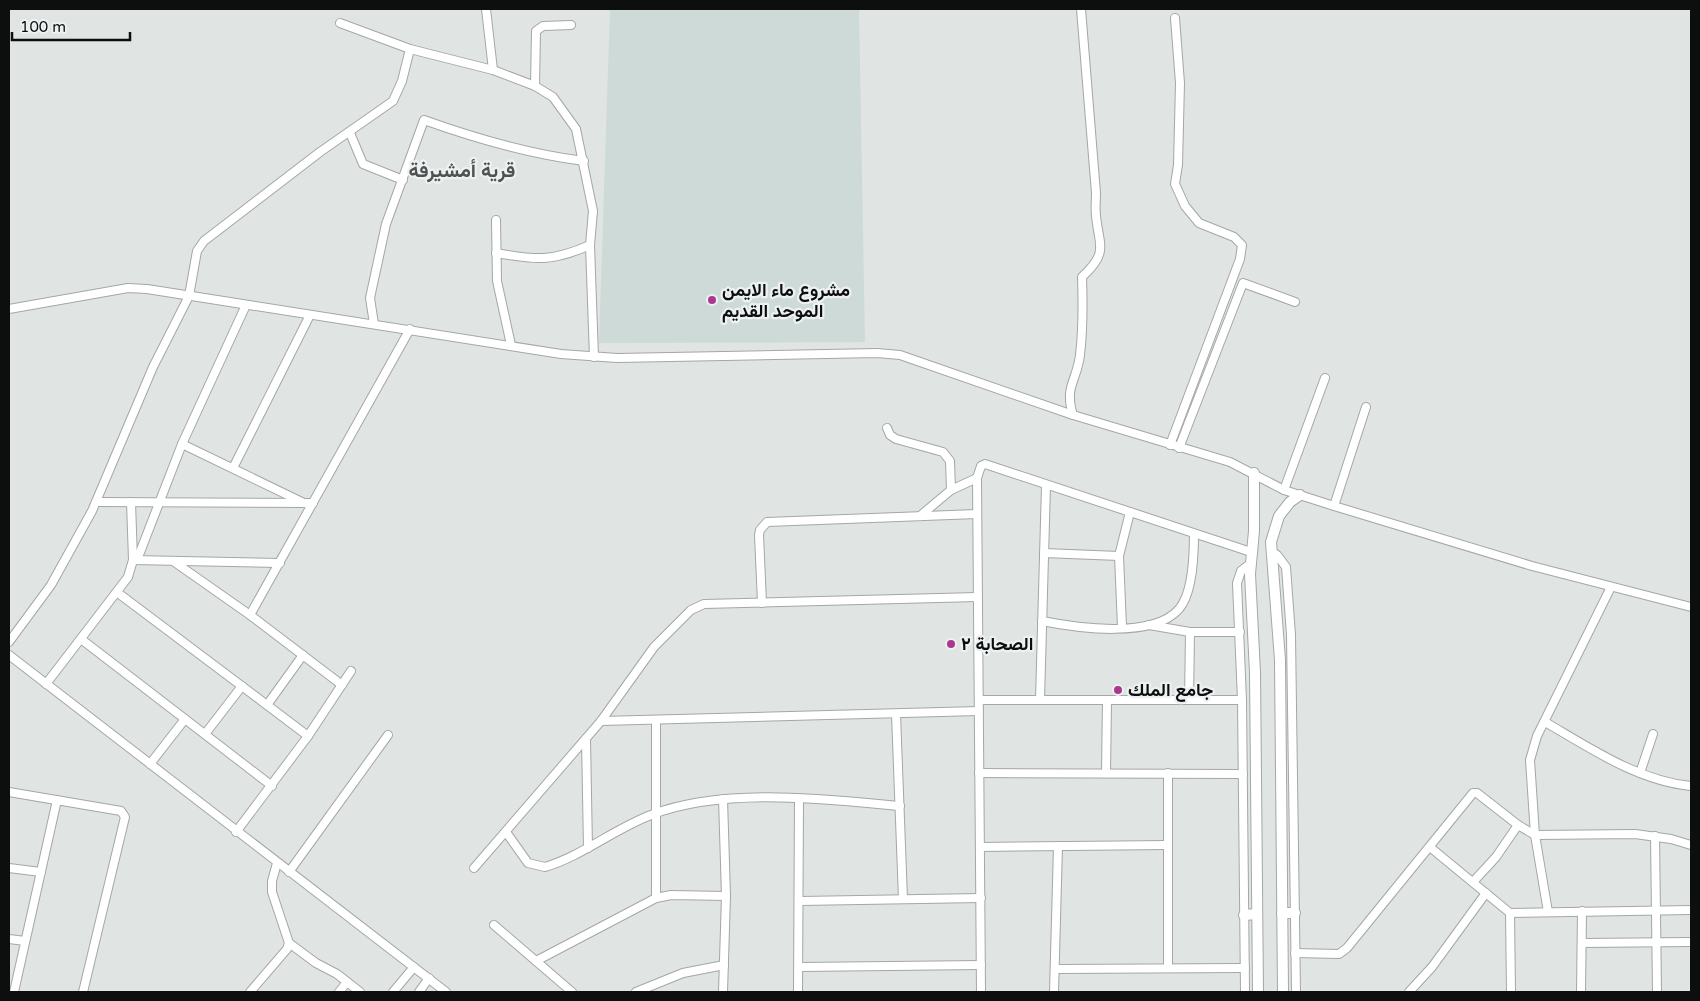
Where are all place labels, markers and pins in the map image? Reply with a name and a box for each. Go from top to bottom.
place label: مشروع ماء الايمن الموحد القديم [722,279,850,323]
marker: مشروع ماء الايمن الموحد القديم [706,294,718,306]
place label: الصحابة ٢ [961,633,1033,655]
marker: الصحابة ٢ [945,638,957,650]
place label: جامع الملك [1128,679,1213,702]
marker: جامع الملك [1112,684,1124,696]

